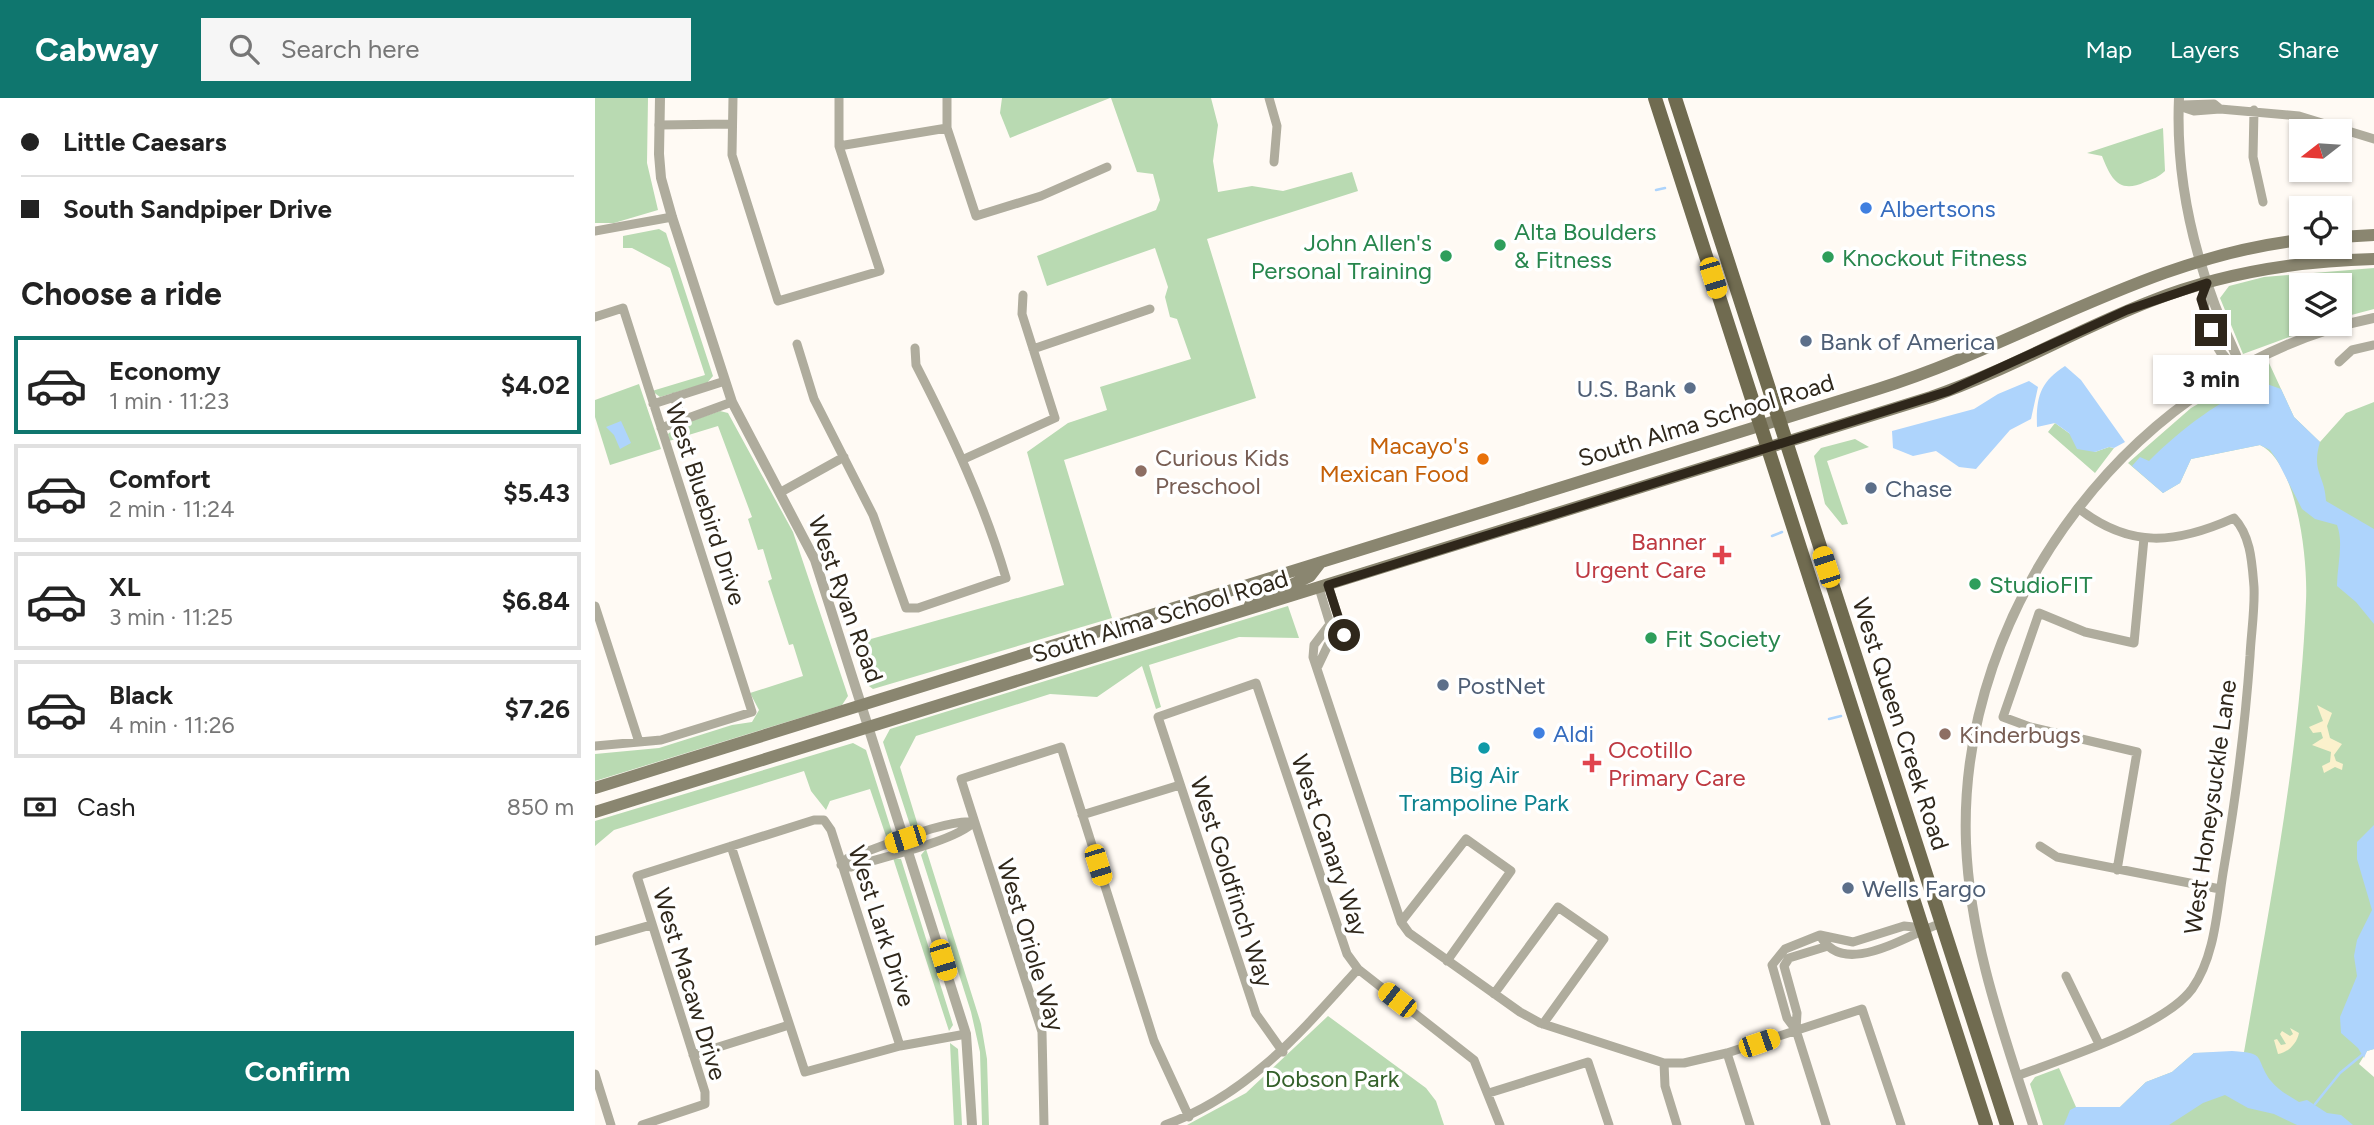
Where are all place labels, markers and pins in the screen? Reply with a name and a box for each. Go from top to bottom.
place label: Albertsons [1880,194,1996,223]
marker: Albertsons [1858,200,1874,216]
place label: Alta Boulders & Fitness [1514,217,1656,274]
place label: John Allen's Personal Training [1251,228,1432,285]
marker: Alta Boulders & Fitness [1492,237,1508,253]
place label: Knockout Fitness [1842,243,2027,272]
marker: John Allen's Personal Training [1438,248,1454,264]
marker: Knockout Fitness [1820,249,1836,265]
place label: Bank of America [1820,327,1995,356]
marker: Bank of America [1798,333,1814,349]
place label: U.S. Bank [1576,374,1676,403]
marker: U.S. Bank [1682,380,1698,396]
place label: Macayo's Mexican Food [1319,431,1469,488]
place label: Curious Kids Preschool [1155,443,1289,500]
marker: Macayo's Mexican Food [1475,451,1491,467]
marker: Curious Kids Preschool [1133,463,1149,479]
place label: Chase [1885,474,1952,503]
marker: Chase [1863,480,1879,496]
place label: Banner Urgent Care [1575,527,1706,584]
marker: Banner Urgent Care [1712,545,1732,565]
place label: StudioFIT [1989,570,2093,599]
marker: StudioFIT [1967,576,1983,592]
place label: Fit Society [1665,624,1781,653]
marker: Fit Society [1643,630,1659,646]
place label: PostNet [1457,671,1546,700]
marker: PostNet [1435,677,1451,693]
place label: Aldi [1553,719,1594,748]
place label: Kinderbugs [1959,720,2081,749]
marker: Aldi [1531,725,1547,741]
marker: Kinderbugs [1937,726,1953,742]
place label: Ocotillo Primary Care [1608,735,1746,792]
marker: Big Air Trampoline Park [1476,740,1492,756]
marker: Ocotillo Primary Care [1582,753,1602,773]
place label: Big Air Trampoline Park [1399,760,1569,817]
place label: Wells Fargo [1862,874,1986,903]
marker: Wells Fargo [1840,880,1856,896]

